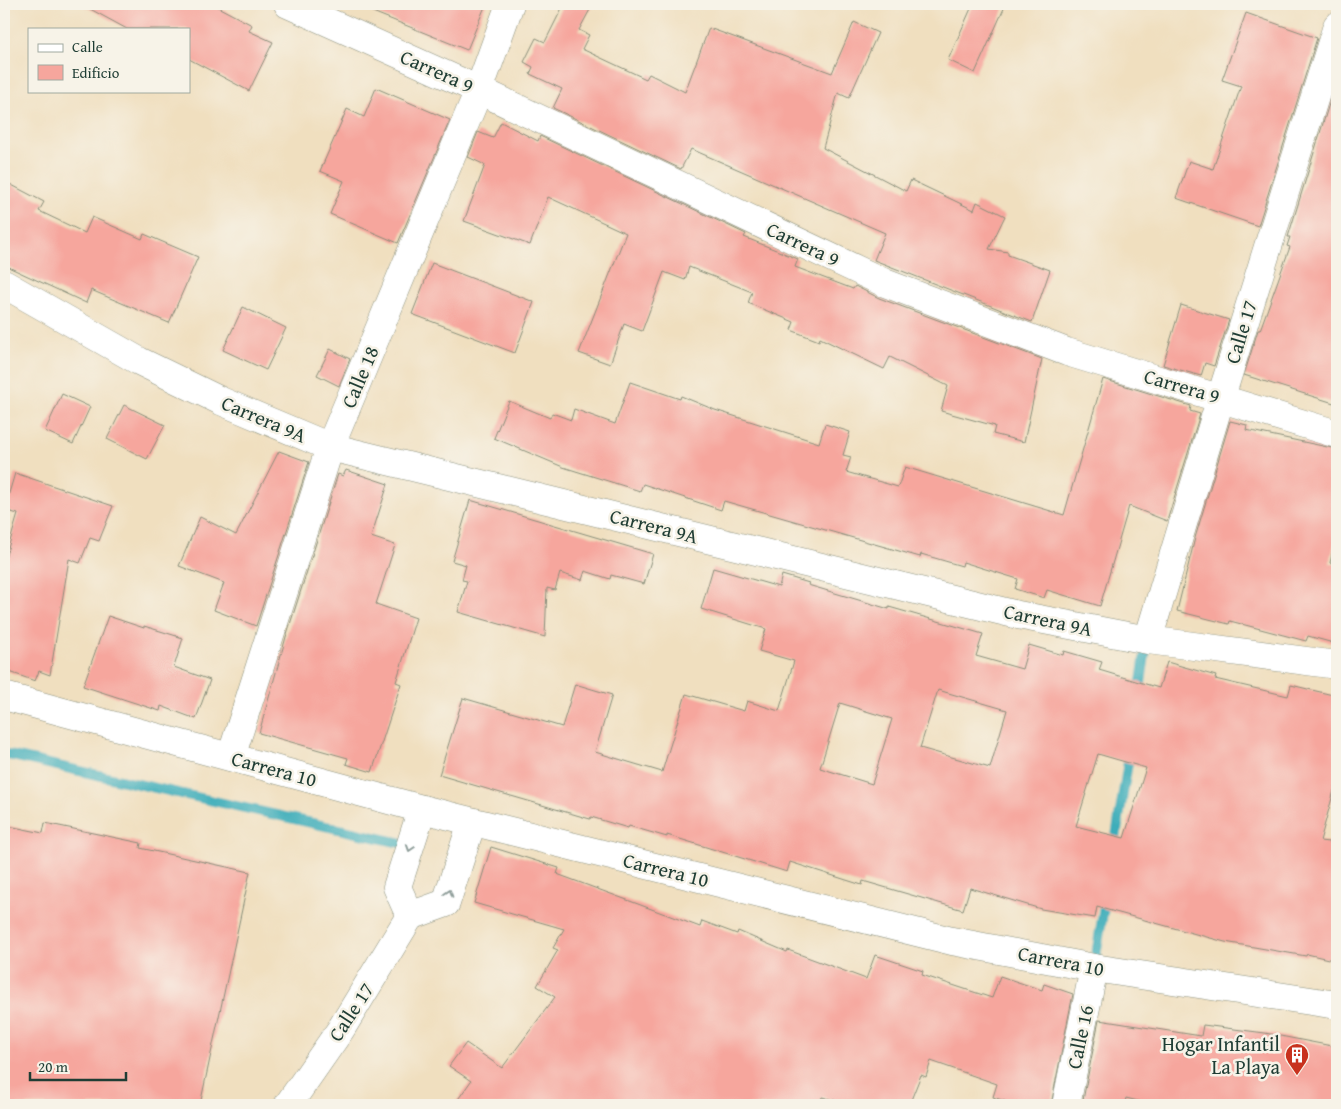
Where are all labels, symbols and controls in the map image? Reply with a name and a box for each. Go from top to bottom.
legend [28,28,190,92]
text: Calle [72,36,103,57]
street label: Carrera 9 [396,42,478,100]
text: Edificio [72,62,120,83]
street label: Carrera 9 [762,214,844,273]
street label: Calle 17 [1217,297,1264,367]
street label: Calle 18 [334,341,386,412]
street label: Carrera 9 [1141,361,1223,410]
street label: Carrera 9A [217,388,311,449]
street label: Carrera 9A [607,501,701,550]
street label: Carrera 9A [1001,596,1095,643]
street label: Carrera 10 [228,743,320,794]
one-way arrow [405,844,415,852]
street label: Carrera 10 [620,845,712,894]
one-way arrow [444,889,454,897]
street label: Carrera 10 [1016,938,1107,983]
street label: Calle 17 [321,977,380,1047]
street label: Calle 16 [1059,1002,1100,1072]
place label: Hogar Infantil La Playa [1162,1029,1281,1081]
building icon: Hogar Infantil La Playa [1284,1042,1310,1076]
scale bar [30,1049,126,1081]
text: 20 m [38,1056,69,1077]

